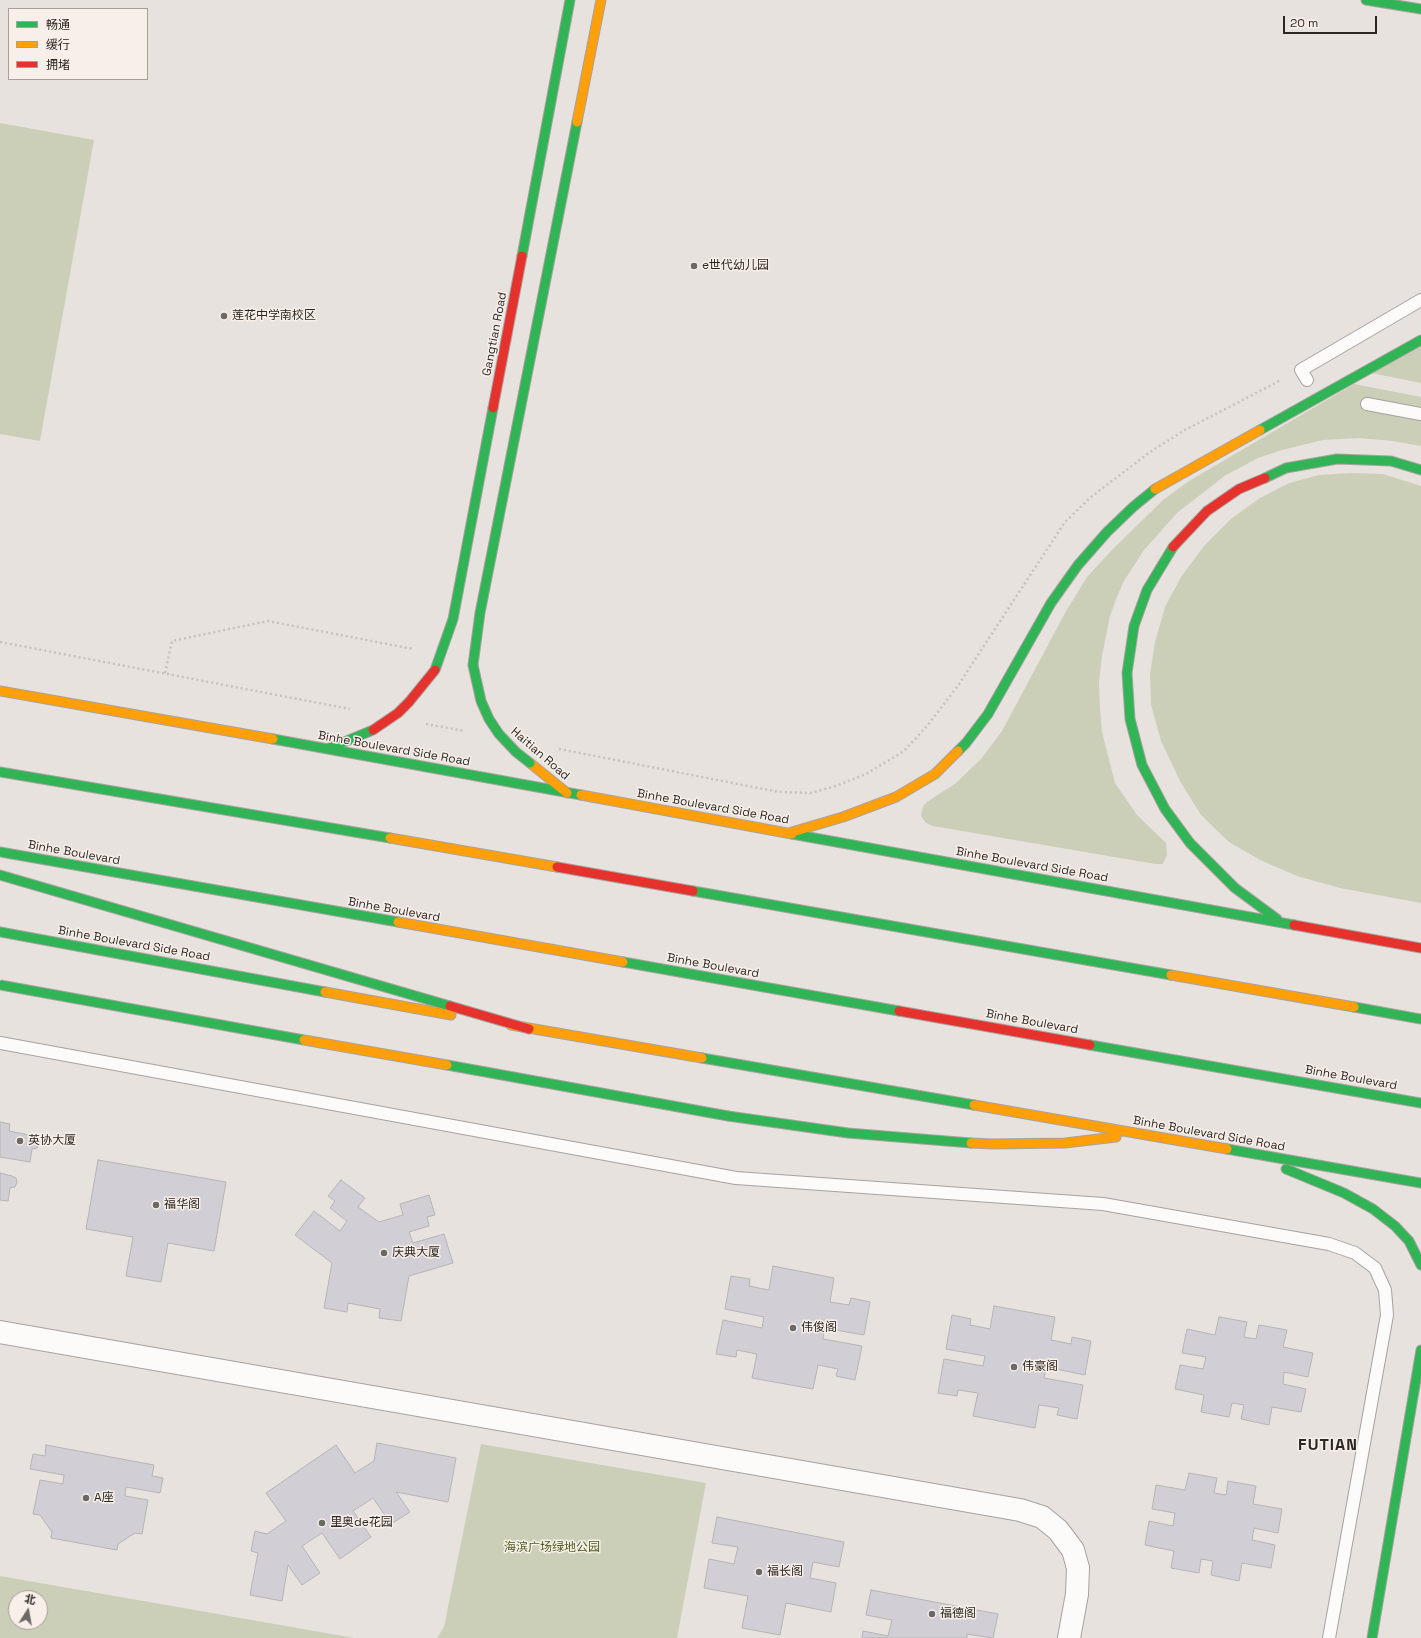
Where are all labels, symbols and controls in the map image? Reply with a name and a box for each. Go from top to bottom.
legend [8,8,148,80]
scale bar [1285,8,1379,34]
text: 20 m [1290,15,1318,31]
text: 畅通 [46,17,70,33]
text: 缓行 [46,37,70,53]
text: 拥堵 [46,57,70,73]
place label: e世代幼儿园 [702,259,769,273]
marker: e世代幼儿园 [689,261,699,271]
street label: Gangtian Road [480,291,510,377]
place label: 莲花中学南校区 [232,309,316,323]
marker: 莲花中学南校区 [219,311,229,321]
street label: Haitian Road [508,725,572,783]
street label: Binhe Boulevard Side Road [317,729,471,769]
street label: Binhe Boulevard Side Road [636,787,790,827]
street label: Binhe Boulevard [27,838,121,868]
street label: Binhe Boulevard Side Road [955,845,1109,885]
street label: Binhe Boulevard [347,895,441,925]
street label: Binhe Boulevard Side Road [57,924,211,964]
street label: Binhe Boulevard [666,951,760,981]
street label: Binhe Boulevard [985,1007,1079,1037]
street label: Binhe Boulevard [1304,1063,1398,1093]
street label: Binhe Boulevard Side Road [1132,1114,1286,1154]
place label: 英协大厦 [28,1134,76,1148]
marker: 英协大厦 [15,1136,25,1146]
place label: 福华阁 [164,1198,200,1212]
marker: 福华阁 [151,1200,161,1210]
place label: 庆典大厦 [392,1246,440,1260]
marker: 庆典大厦 [379,1248,389,1258]
place label: 伟俊阁 [801,1321,837,1335]
marker: 伟俊阁 [788,1323,798,1333]
place label: 伟豪阁 [1022,1360,1058,1374]
marker: 伟豪阁 [1009,1362,1019,1372]
district label: FUTIAN [1298,1436,1358,1456]
place label: A座 [94,1491,114,1505]
marker: A座 [81,1493,91,1503]
place label: 里奥de花园 [330,1516,393,1530]
marker: 里奥de花园 [317,1518,327,1528]
park label: 海滨广场绿地公园 [504,1541,600,1555]
place label: 福长阁 [767,1565,803,1579]
marker: 福长阁 [754,1567,764,1577]
north arrow [8,1590,48,1630]
text: 北 [23,1591,37,1607]
place label: 福德阁 [940,1607,976,1621]
marker: 福德阁 [927,1609,937,1619]

